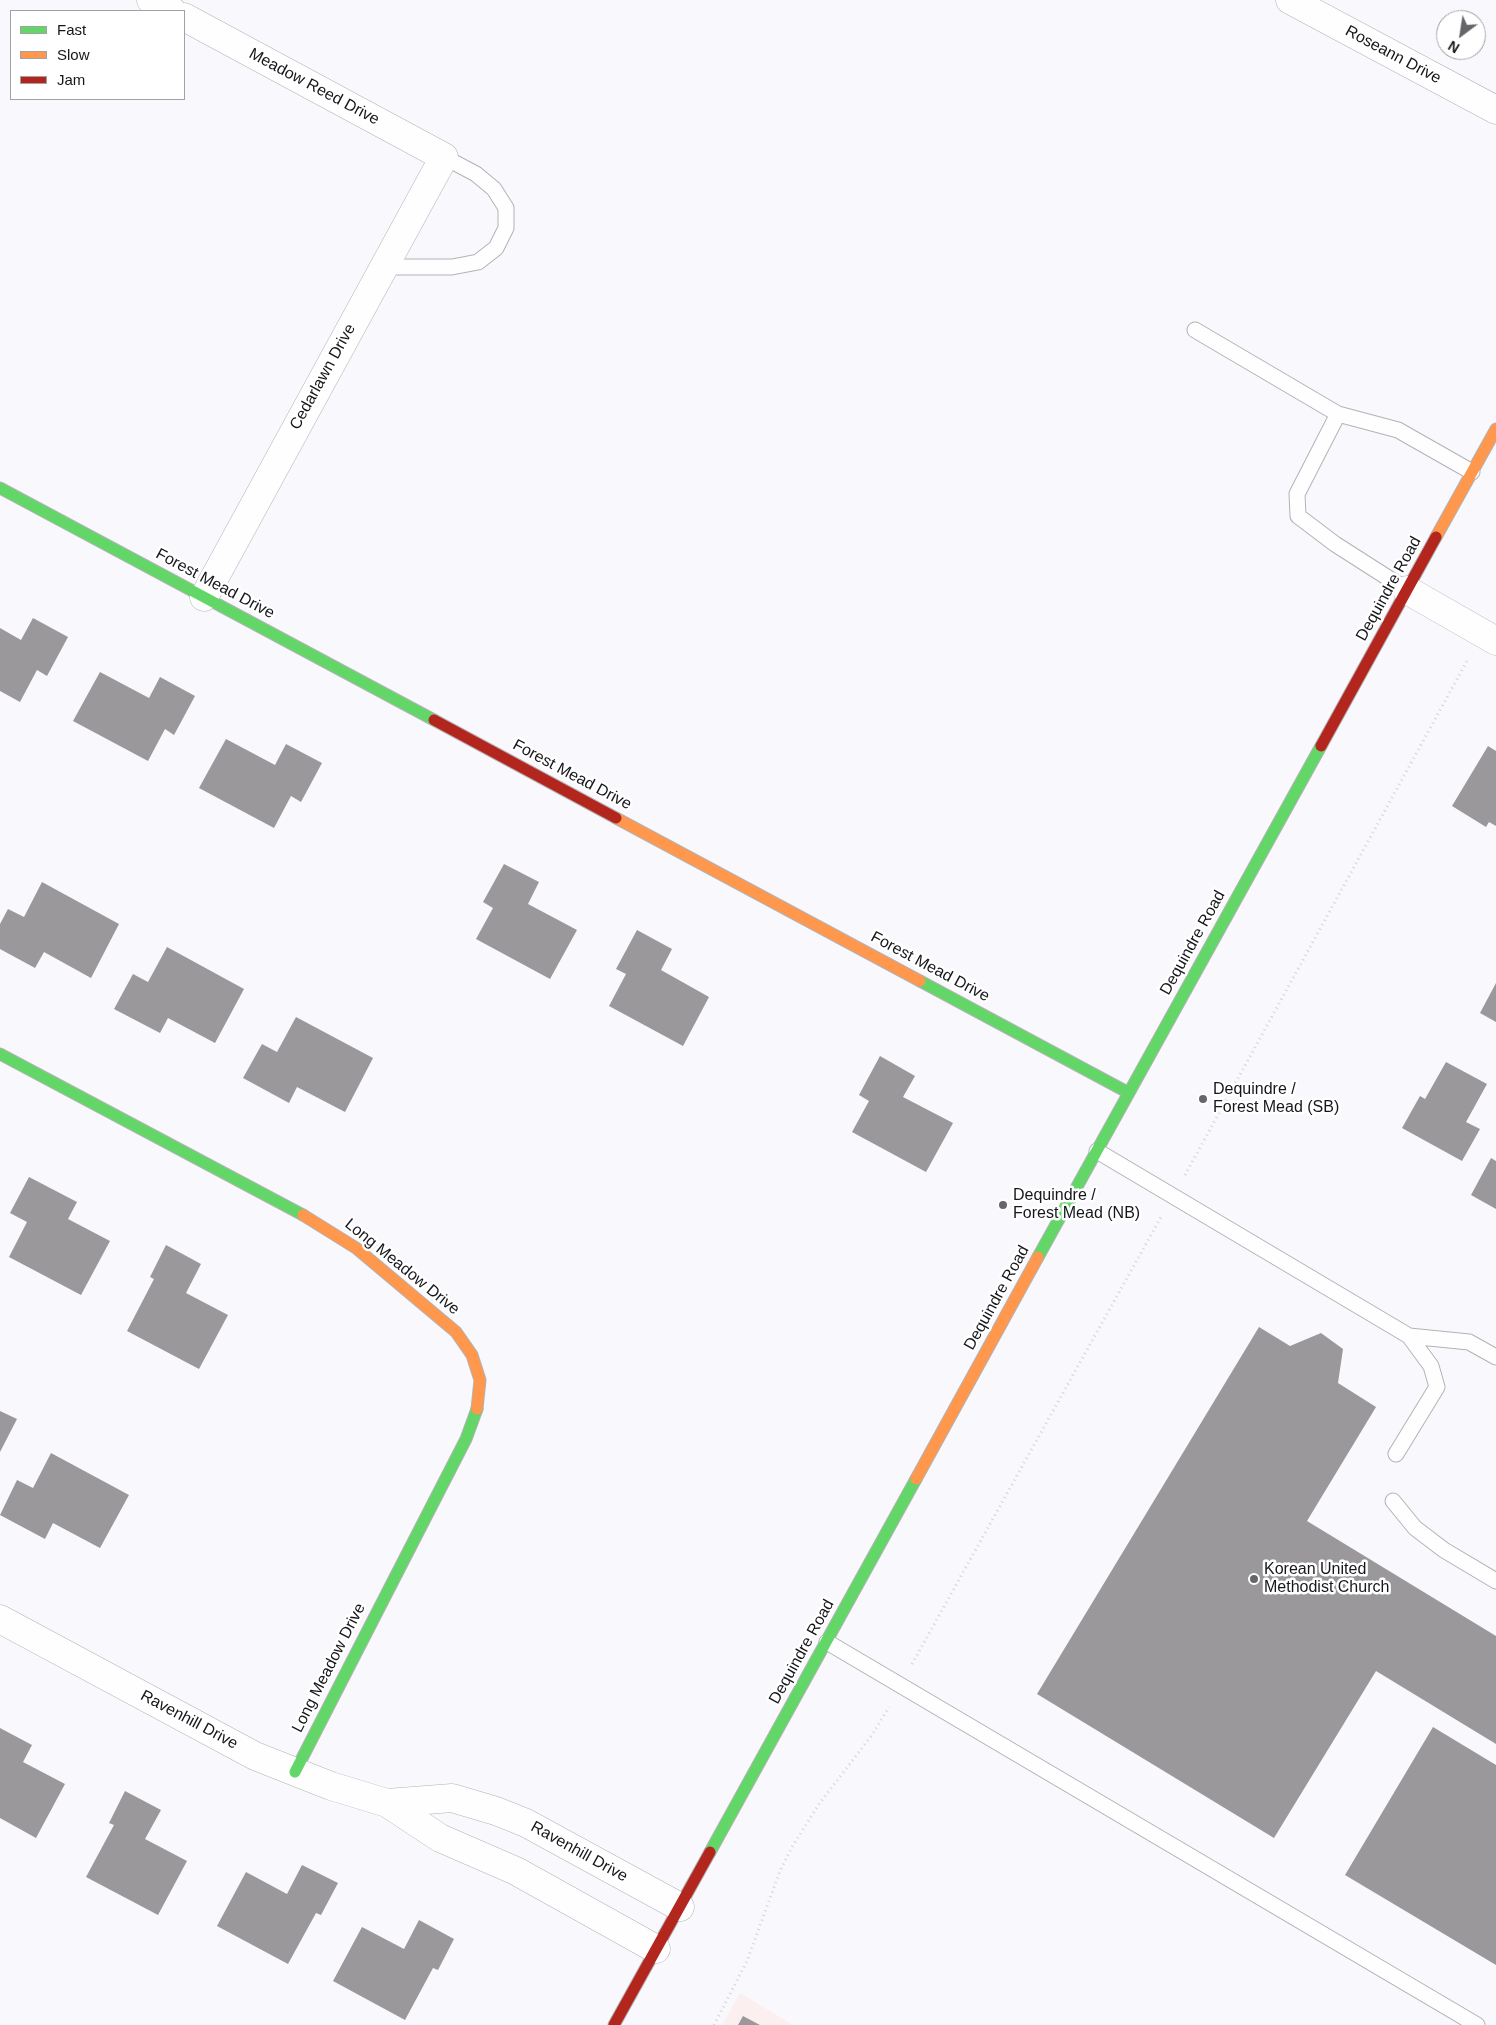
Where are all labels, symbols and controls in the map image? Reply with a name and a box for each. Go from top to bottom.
legend [10,10,185,100]
north arrow [1436,10,1486,60]
text: Fast [57,21,86,38]
street label: Roseann Drive [1342,22,1444,88]
text: N [1445,38,1462,56]
street label: Meadow Reed Drive [246,44,382,130]
text: Slow [57,46,90,63]
text: Jam [57,71,85,88]
street label: Cedarlawn Drive [286,321,360,433]
street label: Dequindre Road [1352,533,1426,645]
street label: Forest Mead Drive [152,545,278,623]
street label: Forest Mead Drive [509,736,635,814]
street label: Dequindre Road [1156,887,1230,999]
street label: Forest Mead Drive [867,928,993,1006]
place label: Dequindre / Forest Mead (SB) [1213,1080,1339,1118]
marker: Dequindre / Forest Mead (SB) [1197,1093,1209,1105]
place label: Dequindre / Forest Mead (NB) [1013,1186,1140,1224]
marker: Dequindre / Forest Mead (NB) [997,1199,1009,1211]
street label: Long Meadow Drive [341,1215,463,1319]
street label: Dequindre Road [960,1242,1034,1354]
place label: Korean United Methodist Church [1264,1560,1389,1598]
marker: Korean United Methodist Church [1248,1573,1260,1585]
street label: Dequindre Road [765,1596,839,1708]
street label: Long Meadow Drive [288,1600,370,1736]
street label: Ravenhill Drive [137,1686,241,1754]
street label: Ravenhill Drive [527,1818,631,1886]

